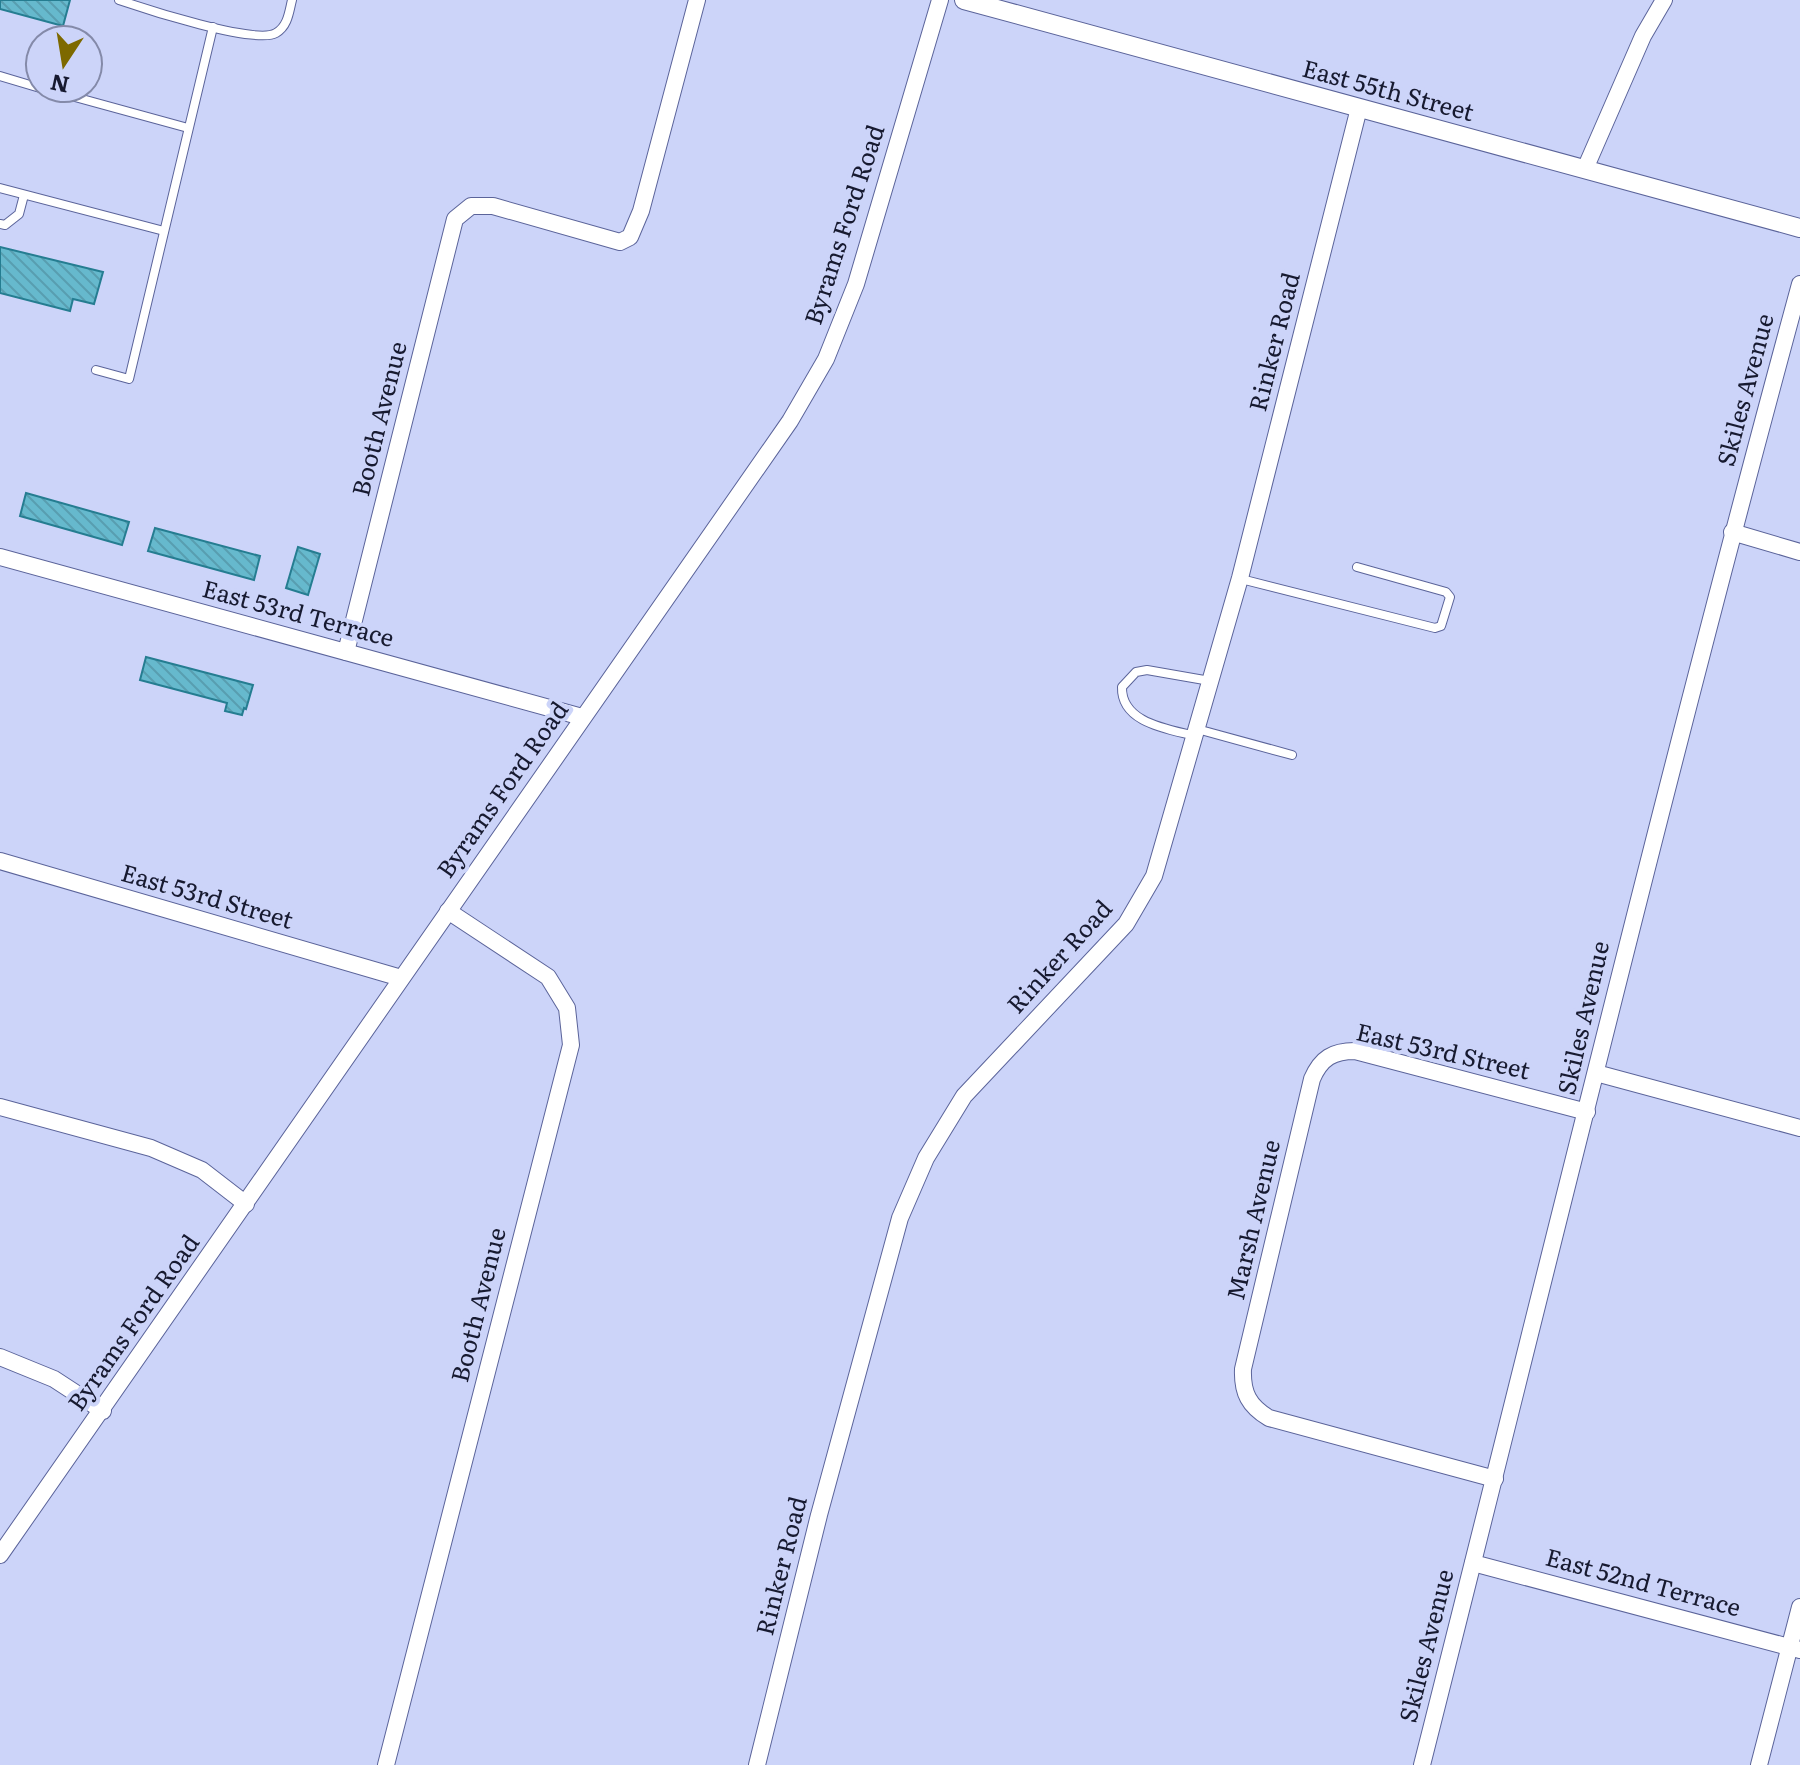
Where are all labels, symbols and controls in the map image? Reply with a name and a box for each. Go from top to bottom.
north arrow [24,24,104,104]
street label: East 55th Street [1299,49,1479,128]
text: N [47,67,72,103]
street label: Byrams Ford Road [794,119,892,329]
street label: Rinker Road [1238,268,1307,415]
street label: Skiles Avenue [1706,309,1781,470]
street label: Booth Avenue [341,337,414,499]
street label: East 53rd Terrace [199,569,398,654]
street label: Byrams Ford Road [427,693,575,884]
street label: East 53rd Street [118,853,298,936]
street label: Rinker Road [998,891,1119,1020]
street label: Skiles Avenue [1547,937,1616,1098]
street label: East 53rd Street [1353,1013,1534,1087]
street label: Marsh Avenue [1216,1136,1287,1303]
street label: Booth Avenue [440,1223,513,1385]
street label: Byrams Ford Road [58,1226,206,1417]
street label: Rinker Road [745,1492,814,1639]
street label: East 52nd Terrace [1542,1538,1745,1623]
street label: Skiles Avenue [1389,1565,1461,1726]

